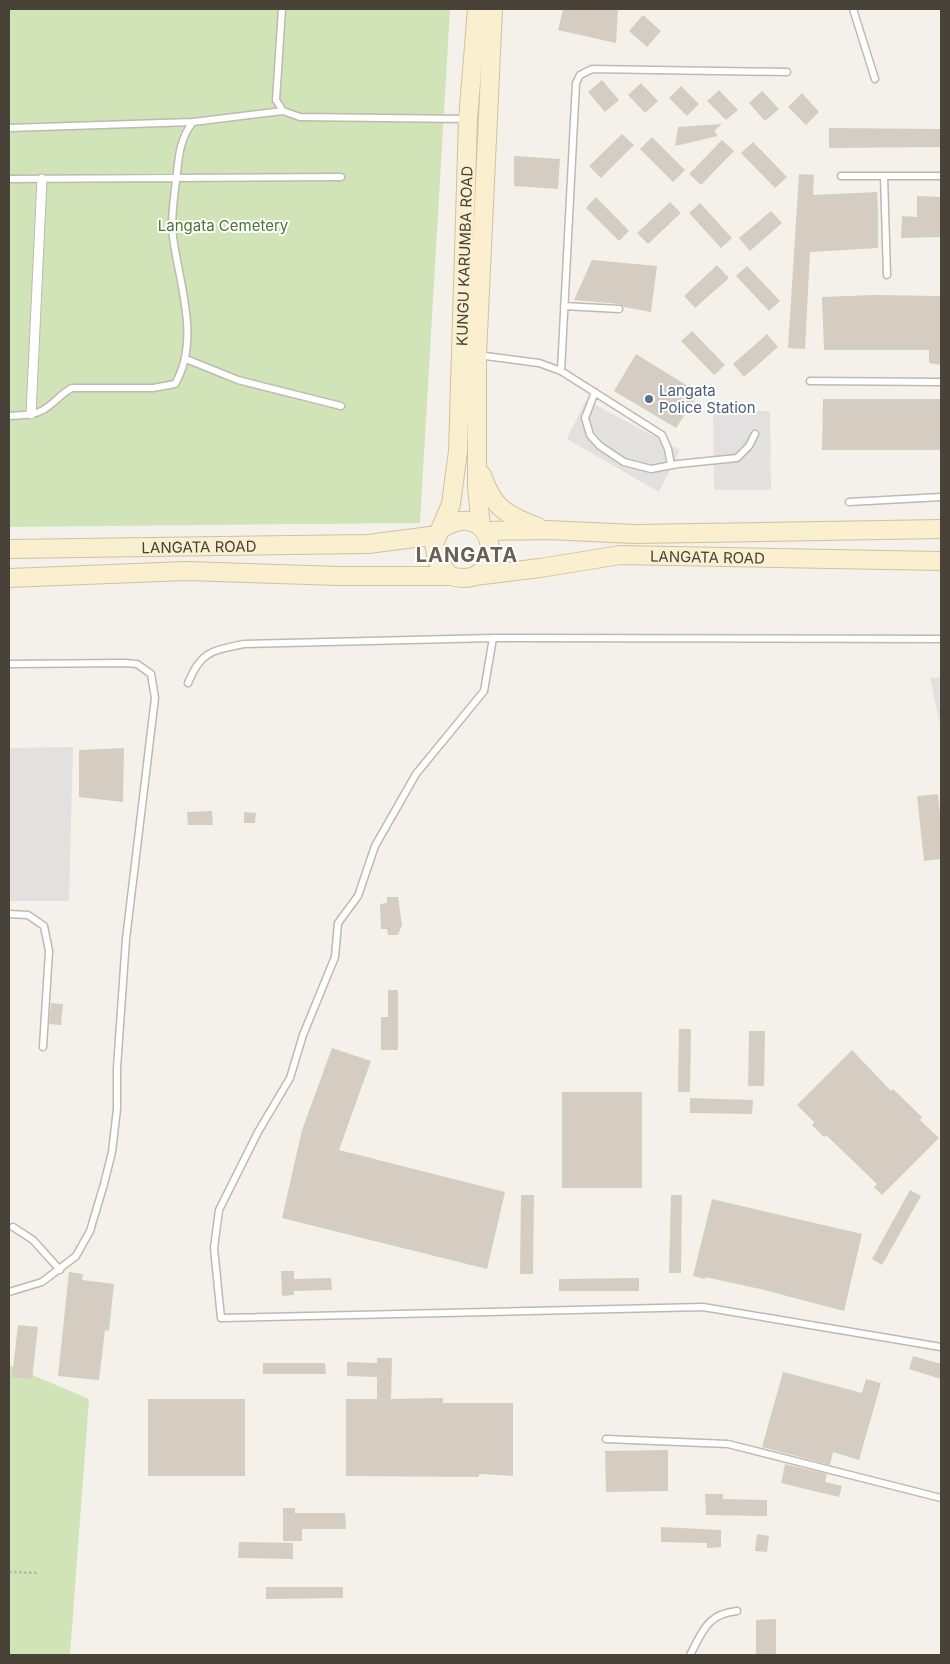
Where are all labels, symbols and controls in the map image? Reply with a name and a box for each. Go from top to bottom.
street label: KUNGU KARUMBA ROAD [452,166,476,346]
park label: Langata Cemetery [158,216,289,235]
place label: Langata Police Station [659,381,756,417]
marker: Langata Police Station [643,393,655,405]
street label: LANGATA ROAD [141,536,257,557]
district label: LANGATA [416,543,518,567]
street label: LANGATA ROAD [650,546,765,567]

